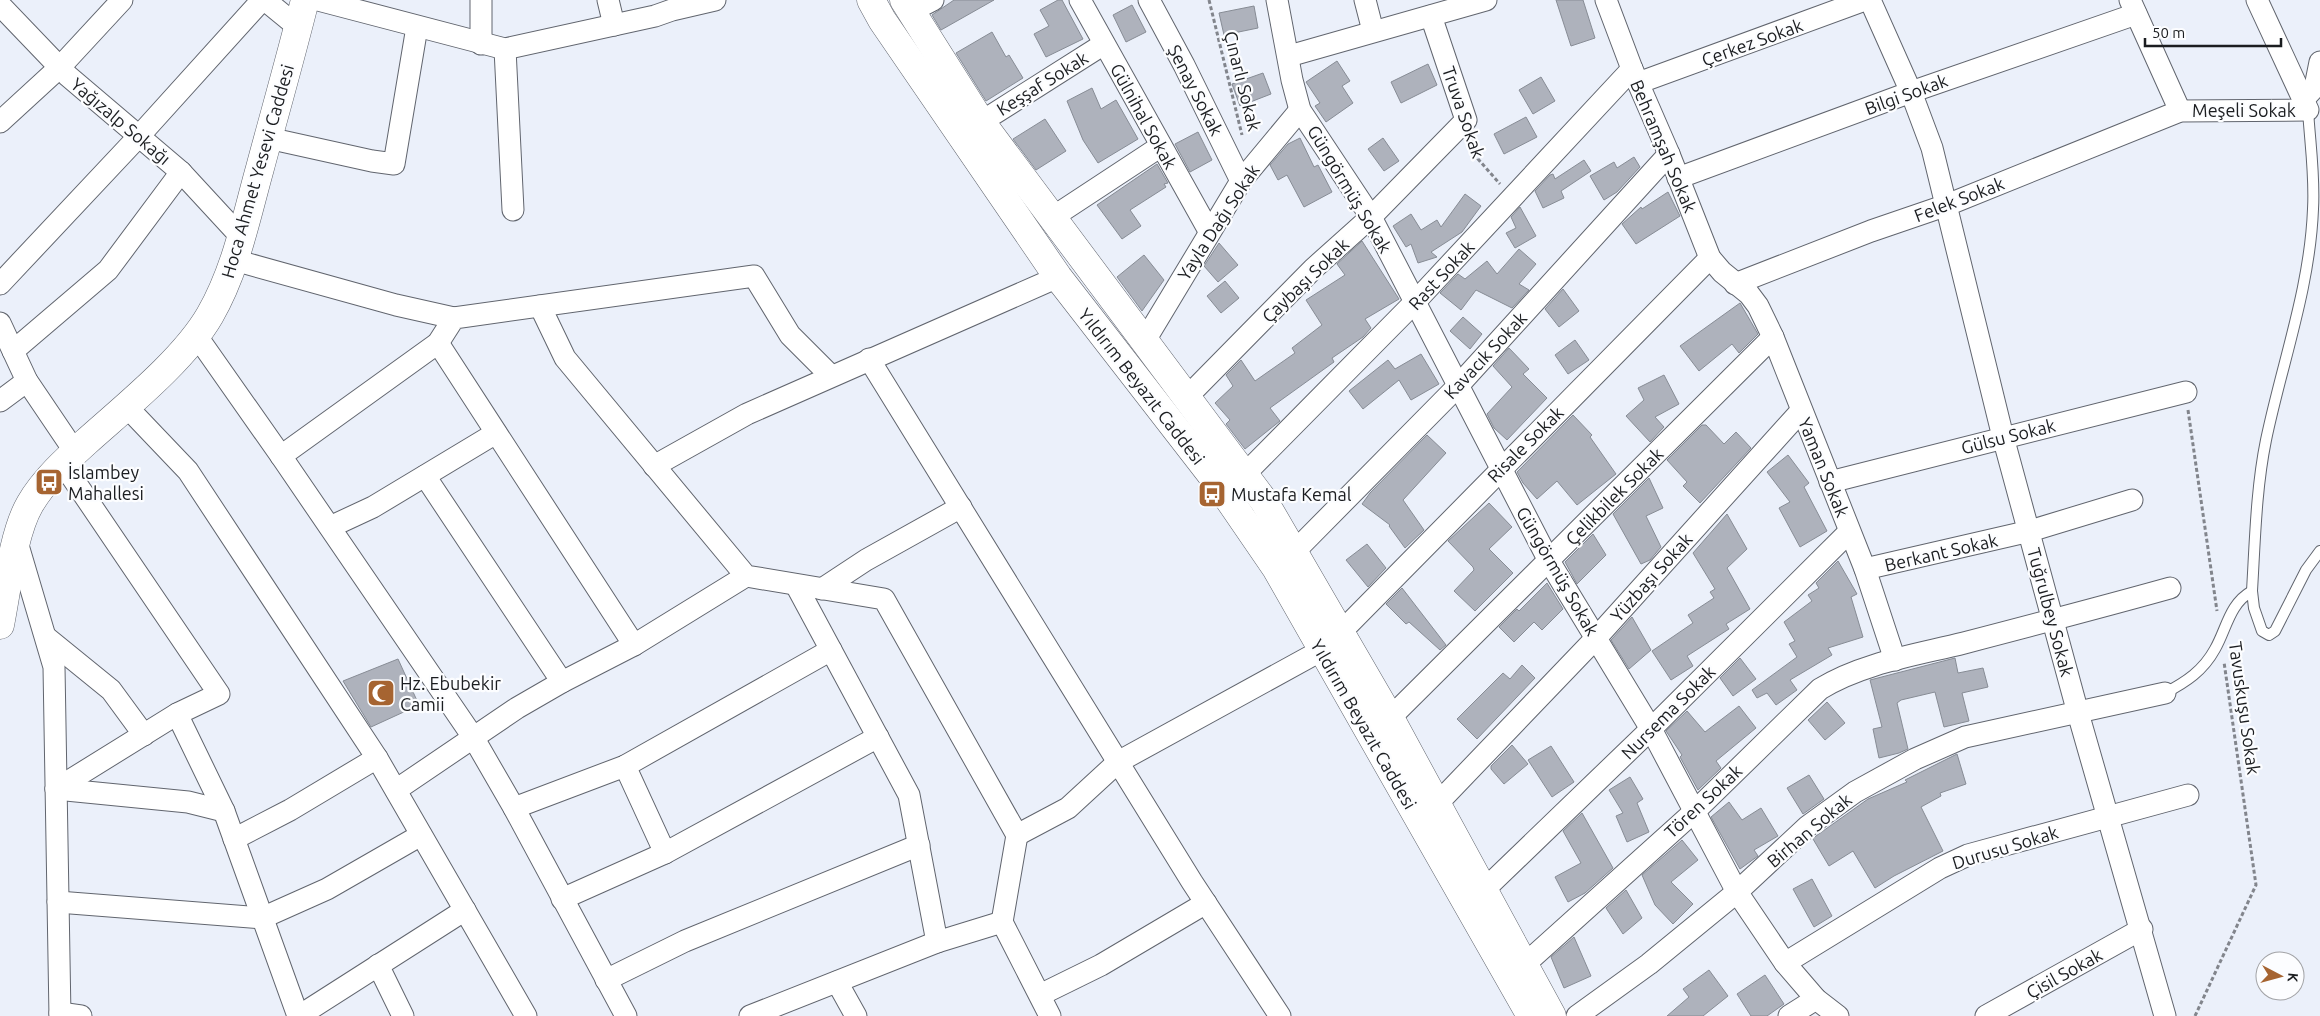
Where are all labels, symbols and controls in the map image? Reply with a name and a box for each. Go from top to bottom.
street label: Çerkez Sokak [1699,14,1805,70]
scale bar [2145,15,2281,47]
text: 50 m [2152,24,2185,41]
street label: Çınarlı Sokak [1221,29,1265,133]
street label: Şenay Sokak [1165,41,1227,139]
street label: Keşşaf Sokak [993,47,1091,119]
street label: Gülnihal Sokak [1107,60,1181,172]
street label: Hoca Ahmet Yesevi Caddesi [217,62,297,280]
street label: Truva Sokak [1439,63,1489,161]
street label: Bilgi Sokak [1862,70,1950,118]
street label: Yağızalp Sokağı [67,74,175,168]
street label: Behramşah Sokak [1627,77,1701,215]
street label: Meşeli Sokak [2192,100,2296,120]
street label: Güngörmüş Sokak [1304,122,1396,256]
street label: Yayla Dağı Sokak [1173,160,1263,284]
street label: Felek Sokak [1911,173,2007,225]
street label: Çaybaşı Sokak [1258,234,1352,326]
street label: Rast Sokak [1404,236,1478,314]
street label: Yıldırım Beyazıt Caddesi [1075,304,1209,468]
street label: Kavacık Sokak [1440,307,1530,403]
street label: Risale Sokak [1483,402,1567,486]
street label: Yaman Sokak [1795,414,1853,520]
street label: Gülsu Sokak [1959,415,2057,457]
street label: Çelikbilek Sokak [1561,443,1667,549]
place label: İslambey Mahallesi [68,462,144,503]
bus stop icon: İslambey Mahallesi [34,467,64,497]
bus stop icon: Mustafa Kemal [1197,479,1227,509]
place label: Mustafa Kemal [1231,484,1352,504]
street label: Güngörmüş Sokak [1513,503,1603,639]
street label: Yüzbaşı Sokak [1606,529,1696,625]
street label: Berkant Sokak [1883,529,1999,575]
street label: Tuğrulbey Sokak [2024,545,2078,679]
street label: Yıldırım Beyazıt Caddesi [1307,636,1421,812]
street label: Tavuskuşu Sokak [2226,640,2264,776]
street label: Nursema Sokak [1617,661,1719,763]
place label: Hz. Ebubekir Camii [400,673,501,714]
mosque icon: Hz. Ebubekir Camii [366,678,396,708]
street label: Tören Sokak [1660,760,1746,842]
street label: Birhan Sokak [1763,789,1855,871]
street label: Durusu Sokak [1950,821,2060,873]
street label: Çisil Sokak [2022,944,2106,1002]
north arrow [2255,951,2305,1001]
text: K [2284,972,2301,984]

